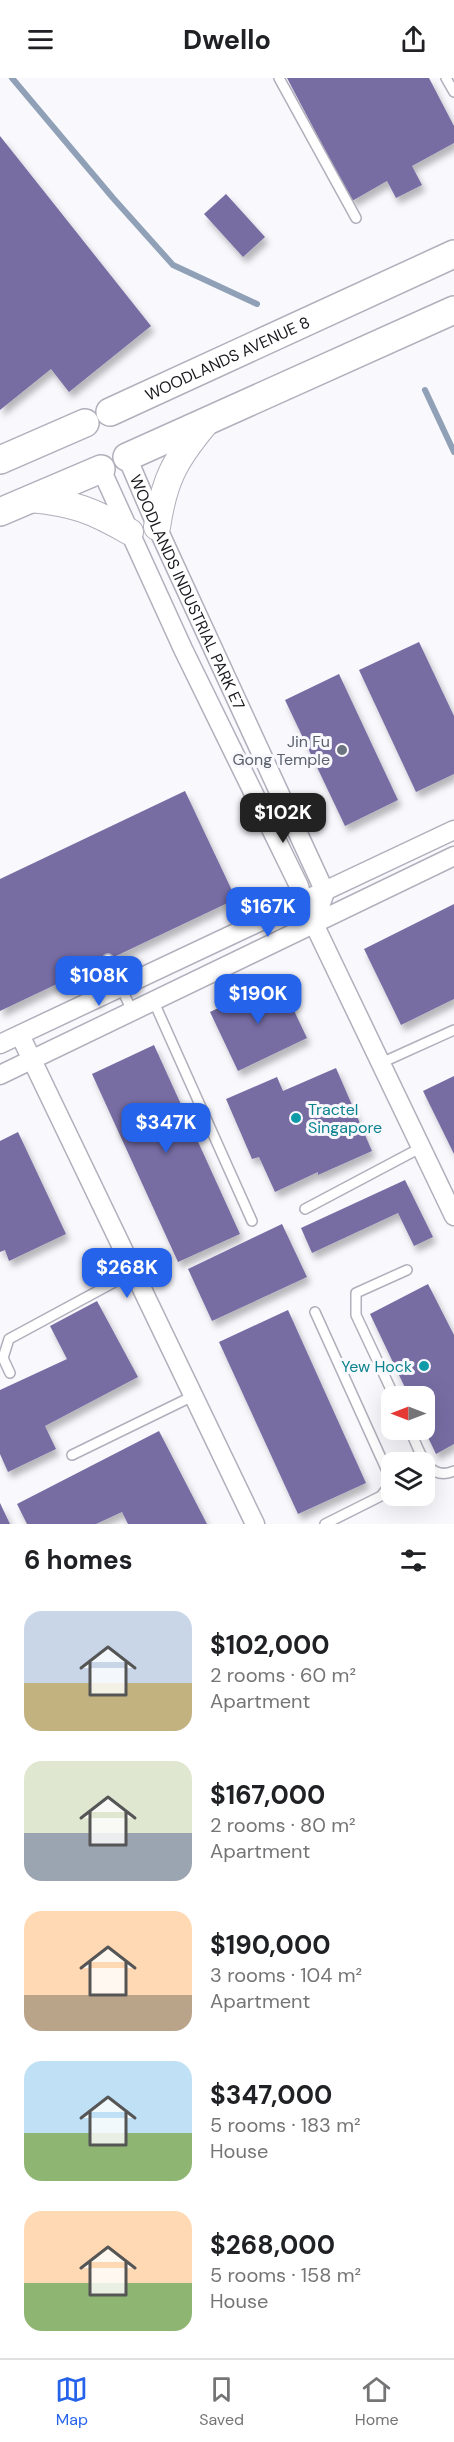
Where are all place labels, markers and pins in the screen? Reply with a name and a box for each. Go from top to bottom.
place label: Jin Fu Gong Temple [232,731,330,770]
marker: Jin Fu Gong Temple [335,743,349,757]
pin: $102K [241,793,325,844]
pin: $167K [226,887,310,938]
pin: $108K [57,956,141,1007]
pin: $190K [216,974,300,1025]
place label: Tractel Singapore [308,1099,382,1138]
pin: $347K [124,1103,208,1154]
marker: Tractel Singapore [289,1111,303,1125]
pin: $268K [85,1248,169,1299]
place label: Yew Hock [341,1356,412,1377]
marker: Yew Hock [417,1359,431,1373]

